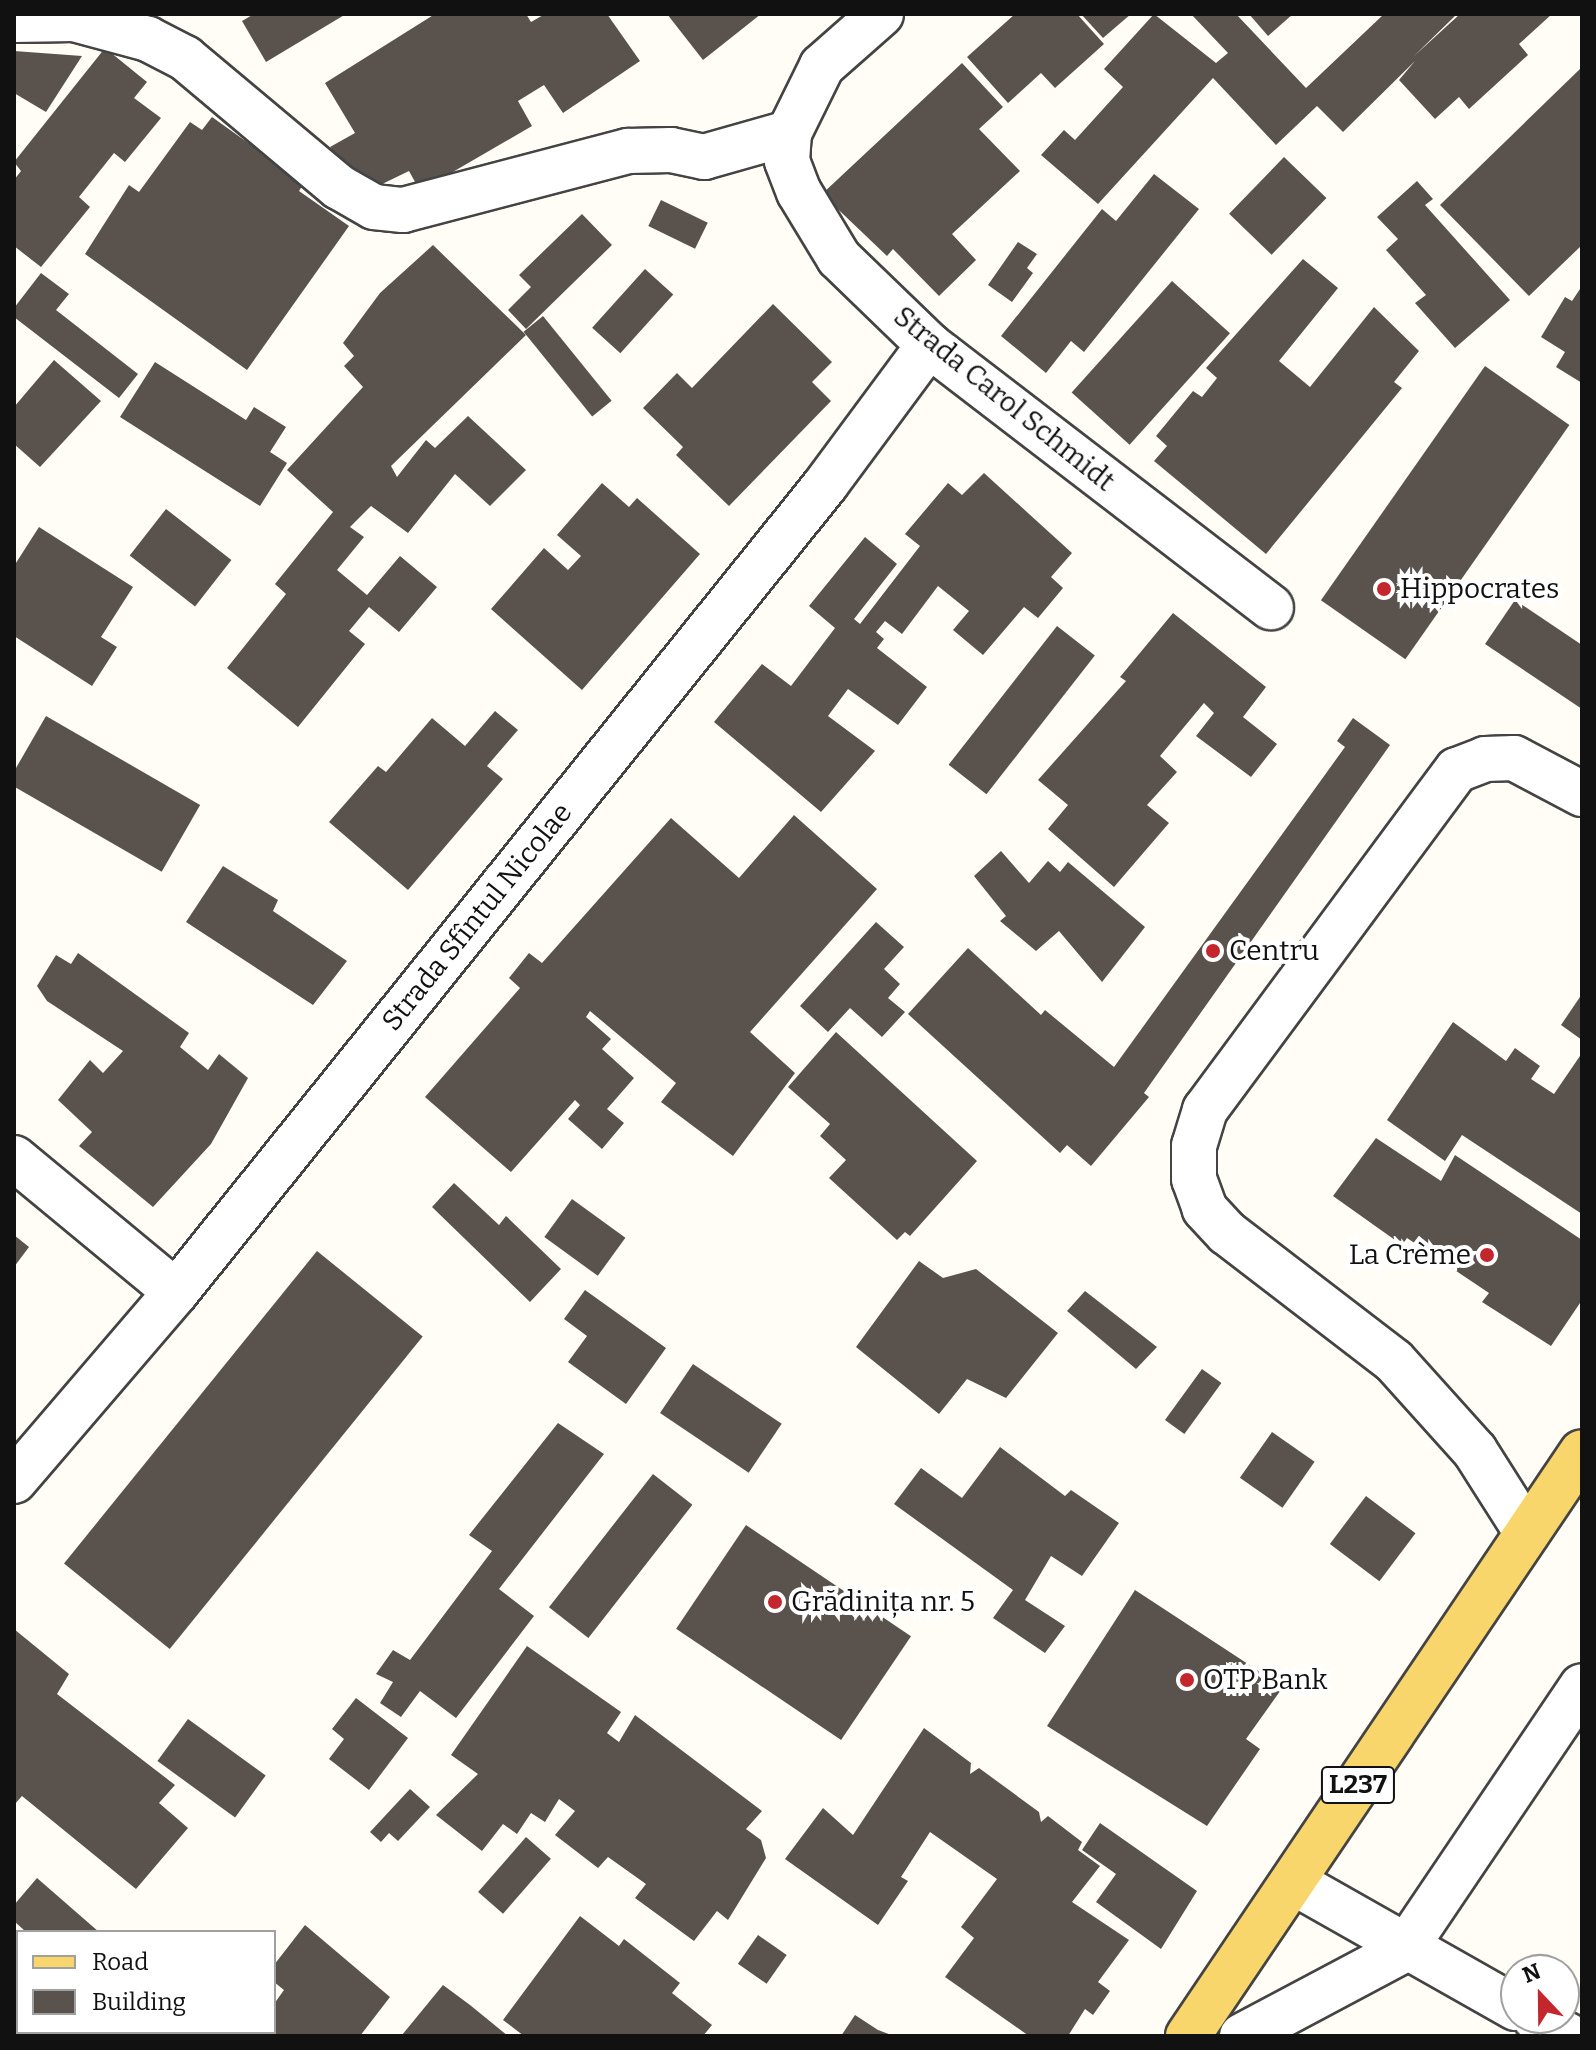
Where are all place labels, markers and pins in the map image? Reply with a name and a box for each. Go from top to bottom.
place label: Hippocrates [1400,572,1559,606]
marker: Hippocrates [1375,580,1393,598]
place label: Centru [1229,934,1319,968]
marker: Centru [1204,942,1222,960]
place label: La Crème [1349,1238,1471,1272]
marker: La Crème [1478,1246,1496,1264]
place label: Grădinița nr. 5 [791,1585,975,1619]
marker: Grădinița nr. 5 [766,1593,784,1611]
place label: OTP Bank [1203,1663,1327,1697]
marker: OTP Bank [1178,1671,1196,1689]

